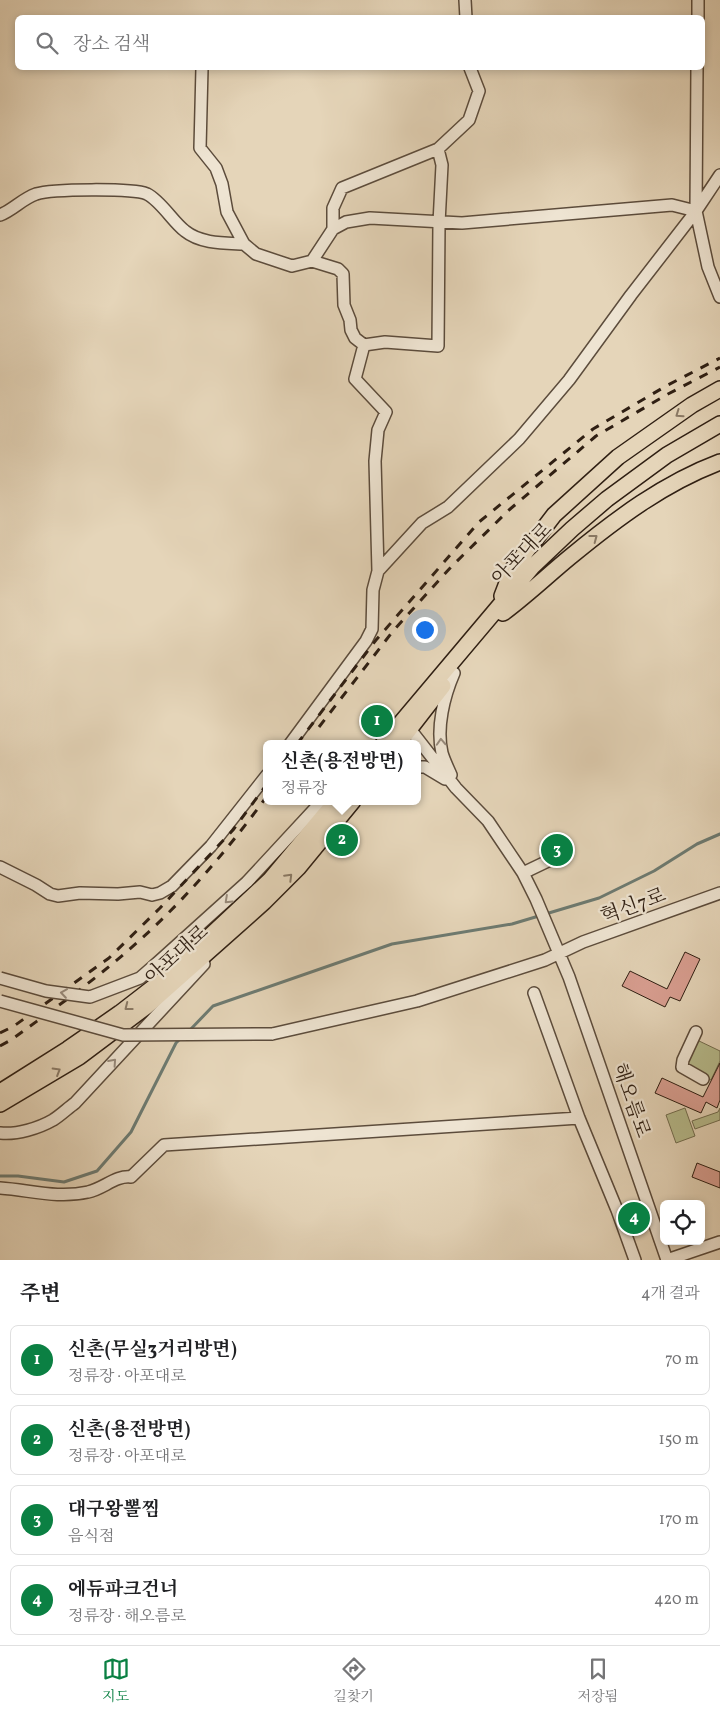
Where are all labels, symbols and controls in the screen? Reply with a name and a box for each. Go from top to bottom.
search box [15,15,705,70]
icon: search [33,29,61,57]
text: 장소 검색 [73,32,150,58]
one-way arrow [675,408,684,418]
street label: 아포대로 [486,517,559,592]
one-way arrow [588,535,598,544]
your location [412,617,438,643]
pin: 1 [361,702,393,740]
one-way arrow [436,738,447,746]
popup [263,740,421,805]
text: 신촌(용전방면) [281,749,403,775]
text: 정류장 [281,778,327,800]
pin: 2 [326,821,358,859]
pin: 3 [541,831,573,869]
one-way arrow [283,874,292,883]
street label: 혁신7로 [597,882,670,932]
one-way arrow [224,894,233,903]
street label: 아포대로 [139,919,215,992]
one-way arrow [59,989,68,999]
one-way arrow [124,1001,134,1010]
one-way arrow [107,1058,116,1067]
street label: 해오름로 [604,1060,656,1142]
one-way arrow [51,1067,60,1077]
pin: 4 [618,1199,650,1237]
map controls [660,1200,705,1245]
button: locate [660,1200,705,1245]
text: 주변 [20,1280,61,1309]
text: 4개 결과 [641,1283,700,1305]
text: 신촌(무실3거리방면) [68,1337,237,1363]
text: 1 [34,1349,40,1371]
text: 70 m [665,1349,699,1371]
text: 정류장 · 아포대로 [68,1366,186,1388]
text: 신촌(용전방면) [68,1417,190,1443]
text: 2 [33,1429,41,1451]
text: 150 m [658,1429,699,1451]
text: 정류장 · 아포대로 [68,1446,186,1468]
text: 대구왕뽈찜 [68,1497,160,1523]
text: 3 [33,1509,41,1531]
text: 170 m [659,1509,699,1531]
text: 음식점 [68,1526,114,1548]
text: 에듀파크건너 [68,1577,178,1603]
text: 4 [32,1589,42,1611]
text: 420 m [654,1589,699,1611]
text: 정류장 · 해오름로 [68,1606,186,1628]
tab: 지도 [102,1655,130,1707]
tab: 길찾기 [333,1655,374,1707]
tab: 저장됨 [578,1655,618,1707]

